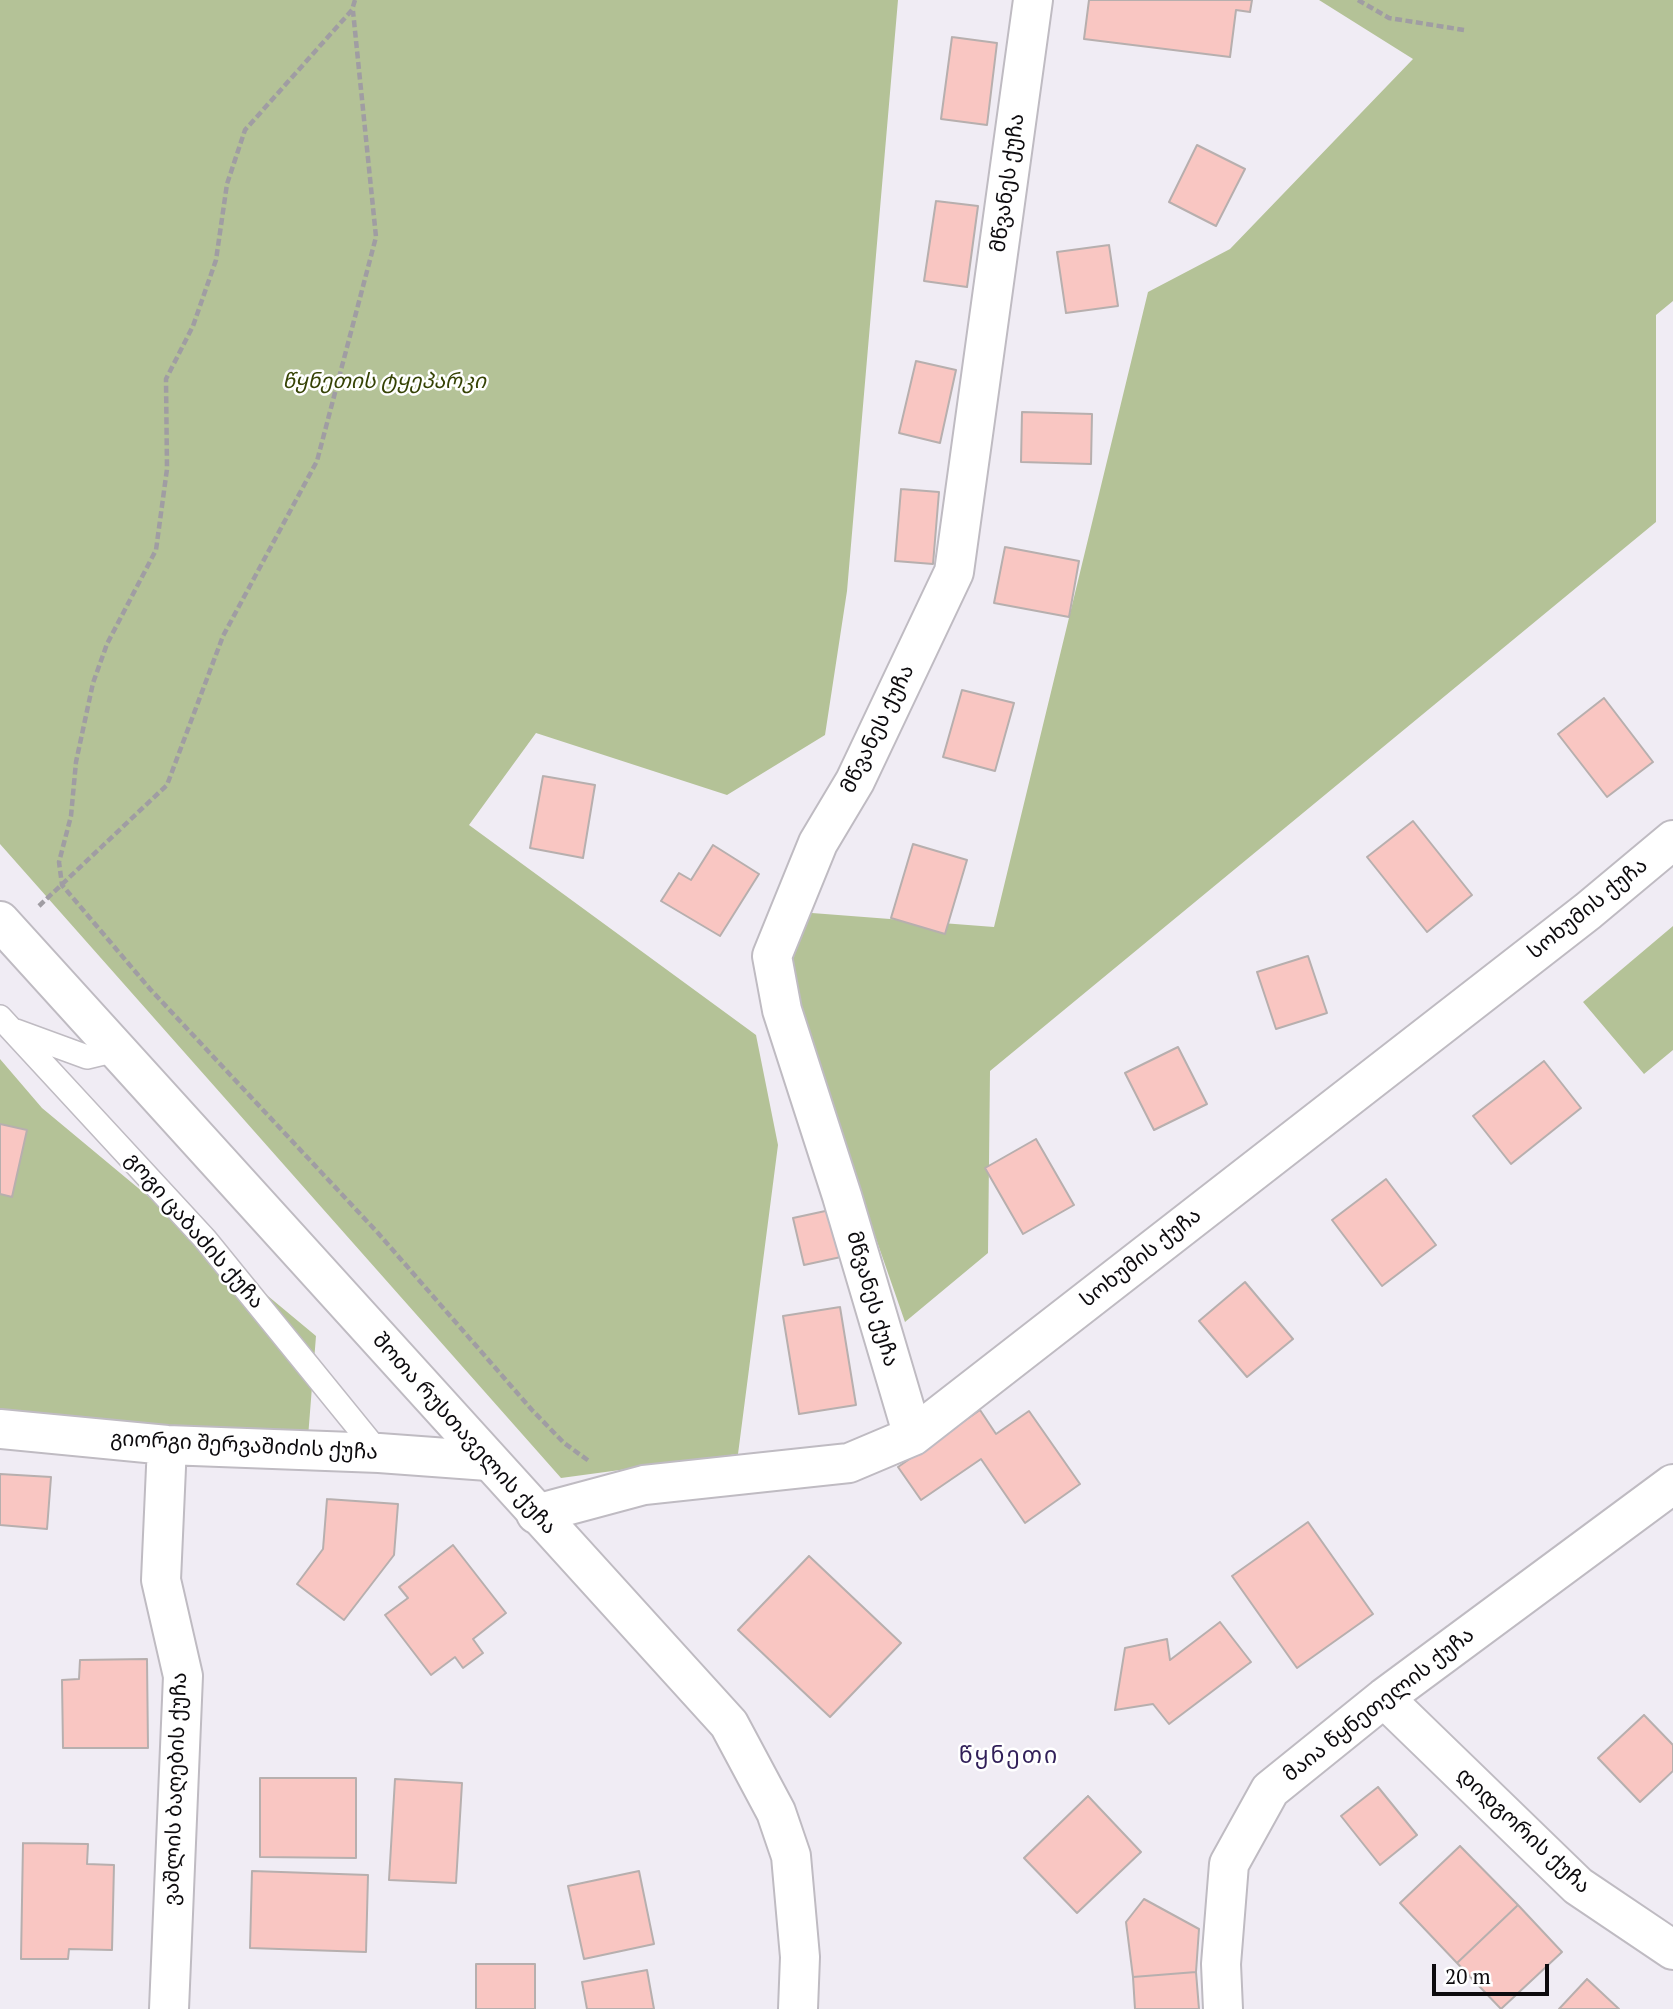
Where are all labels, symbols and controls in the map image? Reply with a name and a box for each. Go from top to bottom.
street label: მწვანეს ქუჩა [986,112,1030,254]
park label: წყნეთის ტყეპარკი [282,369,486,395]
street label: მწვანეს ქუჩა [836,661,920,797]
street label: სოხუმის ქუჩა [1523,853,1653,965]
street label: გოგი ცაბაძის ქუჩა [119,1148,269,1314]
street label: სოხუმის ქუჩა [1076,1203,1206,1313]
street label: მწვანეს ქუჩა [841,1228,903,1370]
street label: შოთა რუსთაველის ქუჩა [367,1328,561,1540]
street label: გიორგი შერვაშიძის ქუჩა [110,1426,378,1466]
street label: მაია წყნეთელის ქუჩა [1278,1623,1480,1787]
street label: ვაშლის ბაღების ქუჩა [159,1672,193,1906]
district label: წყნეთი [960,1742,1058,1770]
street label: დიდგორის ქუჩა [1451,1763,1595,1899]
scale bar [1435,1950,1552,1994]
text: 20 m [1445,1962,1491,1990]

